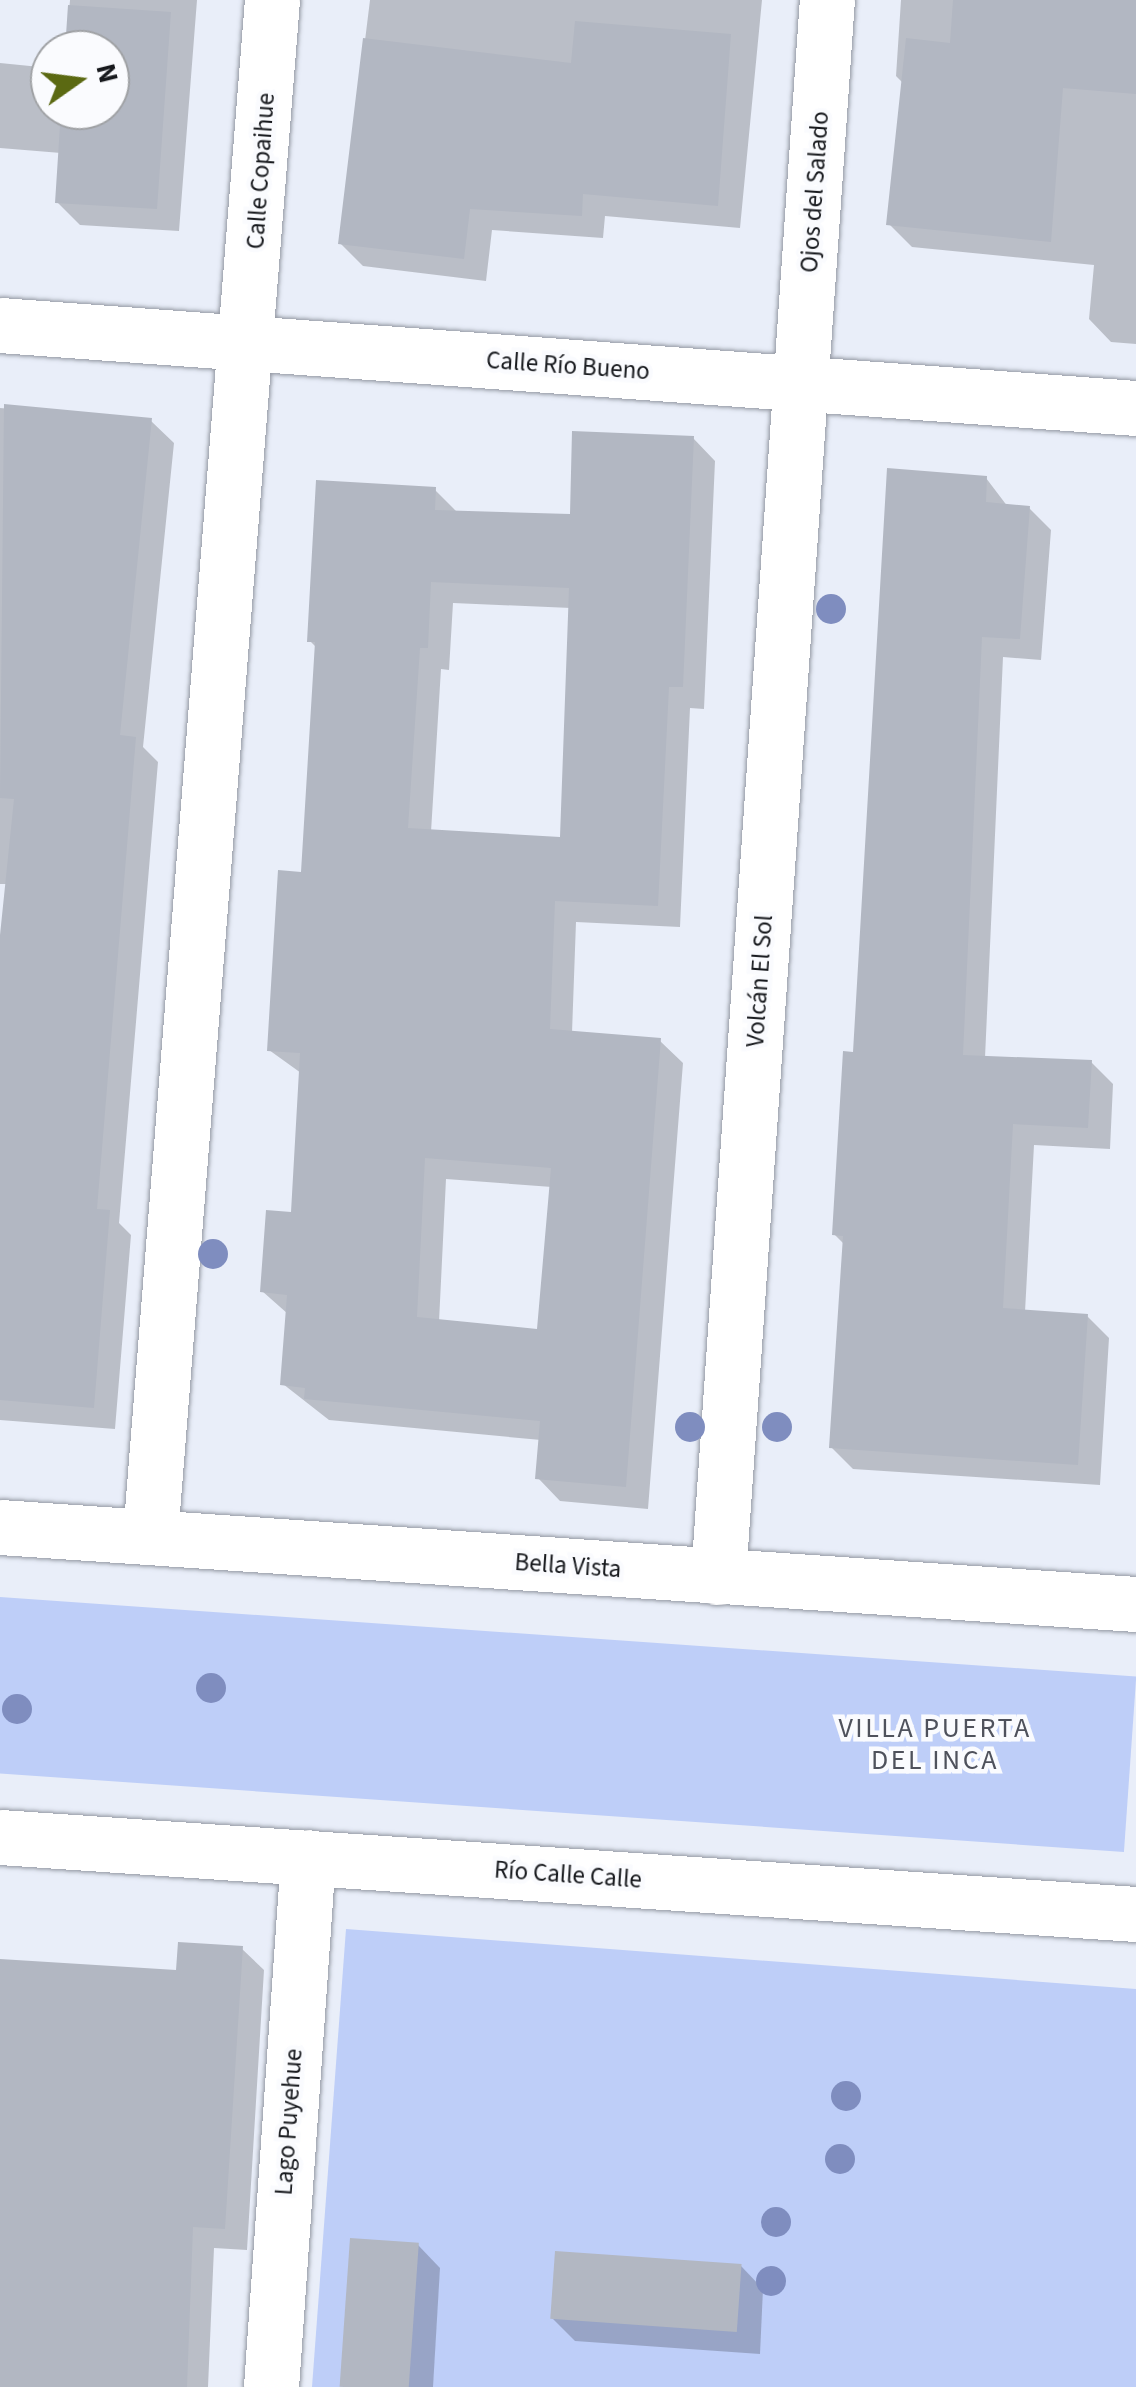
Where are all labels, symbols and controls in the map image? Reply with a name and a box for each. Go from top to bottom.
north arrow [30,30,130,130]
text: N [86,59,129,87]
street label: Calle Copaihue [241,92,281,250]
street label: Ojos del Salado [794,110,836,274]
street label: Calle Río Bueno [485,345,651,387]
street label: Volcán El Sol [740,914,780,1048]
street label: Bella Vista [514,1547,622,1585]
district label: VILLA PUERTA DEL INCA [838,1711,1032,1777]
street label: Río Calle Calle [493,1855,643,1895]
street label: Lago Puyehue [269,2048,309,2196]

